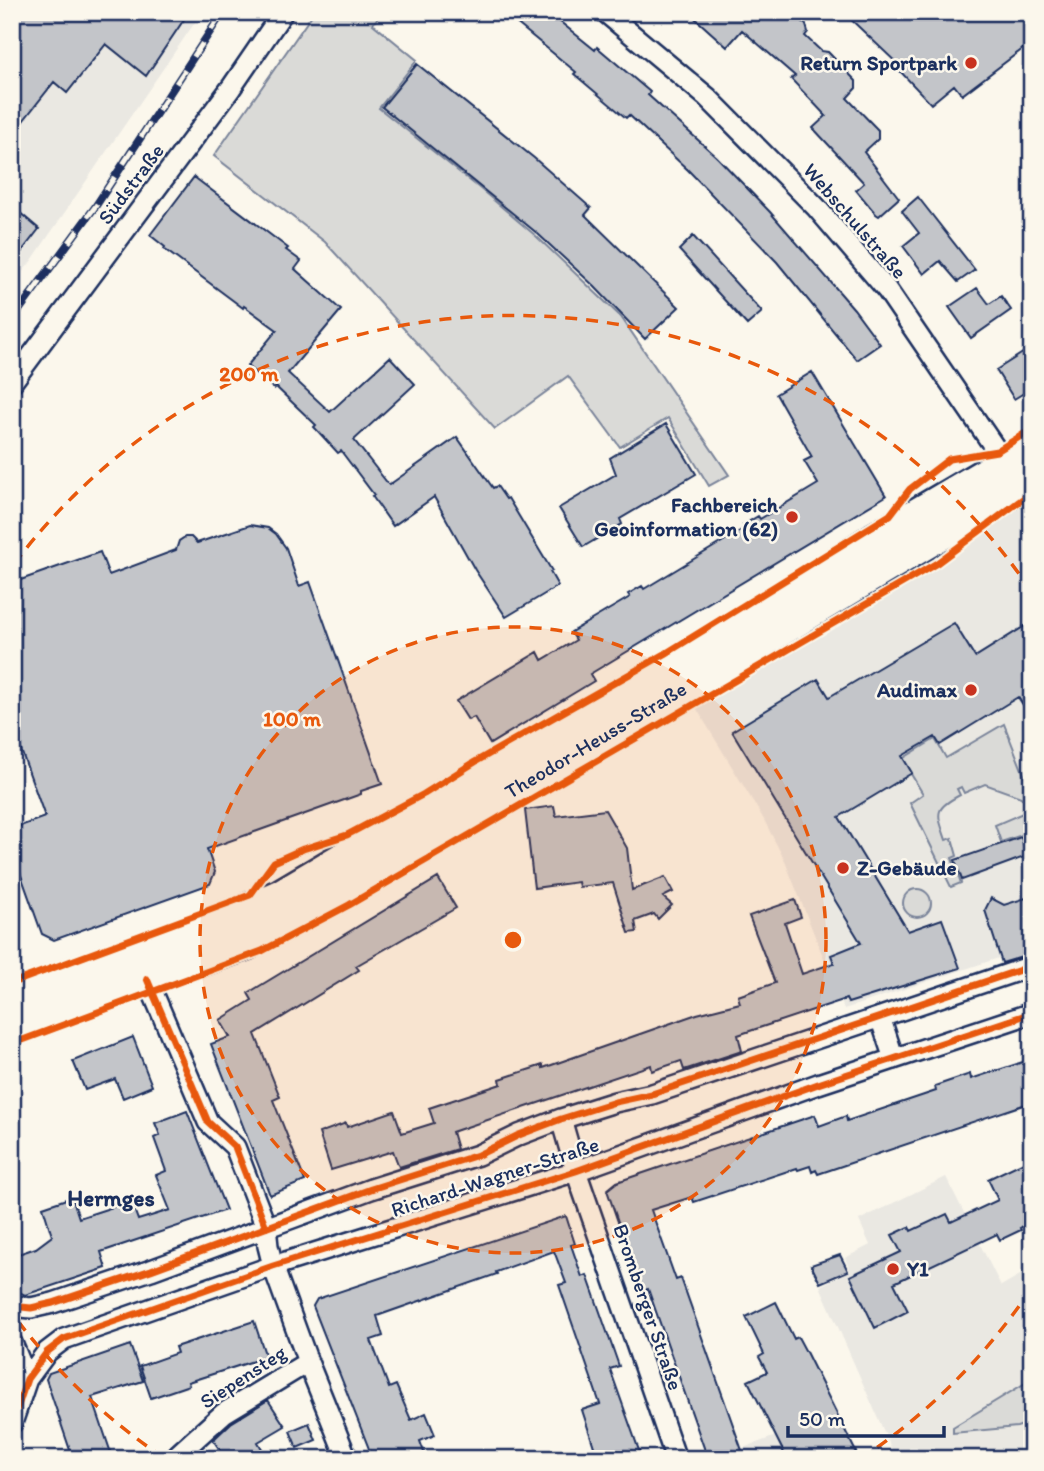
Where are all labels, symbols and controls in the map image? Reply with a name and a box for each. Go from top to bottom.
place label: Return Sportpark [800,50,958,76]
marker: Return Sportpark [963,55,979,71]
street label: Südstraße [92,138,169,229]
street label: Webschulstraße [798,158,912,284]
text: 200 m [219,361,279,386]
place label: Fachbereich Geoinformation (62) [594,492,779,542]
marker: Fachbereich Geoinformation (62) [784,509,800,525]
street label: Theodor-Heuss-Straße [500,676,691,804]
place label: Audimax [876,677,958,702]
marker: Audimax [963,682,979,698]
text: 100 m [263,706,321,731]
place label: Z-Gebäude [857,855,957,880]
marker: Z-Gebäude [835,860,851,876]
centre of rings [501,928,525,952]
street label: Richard-Wagner-Straße [388,1131,602,1222]
district label: Hermges [67,1184,155,1212]
street label: Bromberger Straße [608,1220,689,1393]
place label: Y1 [906,1256,929,1281]
marker: Y1 [885,1261,901,1277]
street label: Siepensteg [195,1339,291,1414]
scale bar [788,1394,944,1438]
text: 50 m [799,1406,846,1431]

